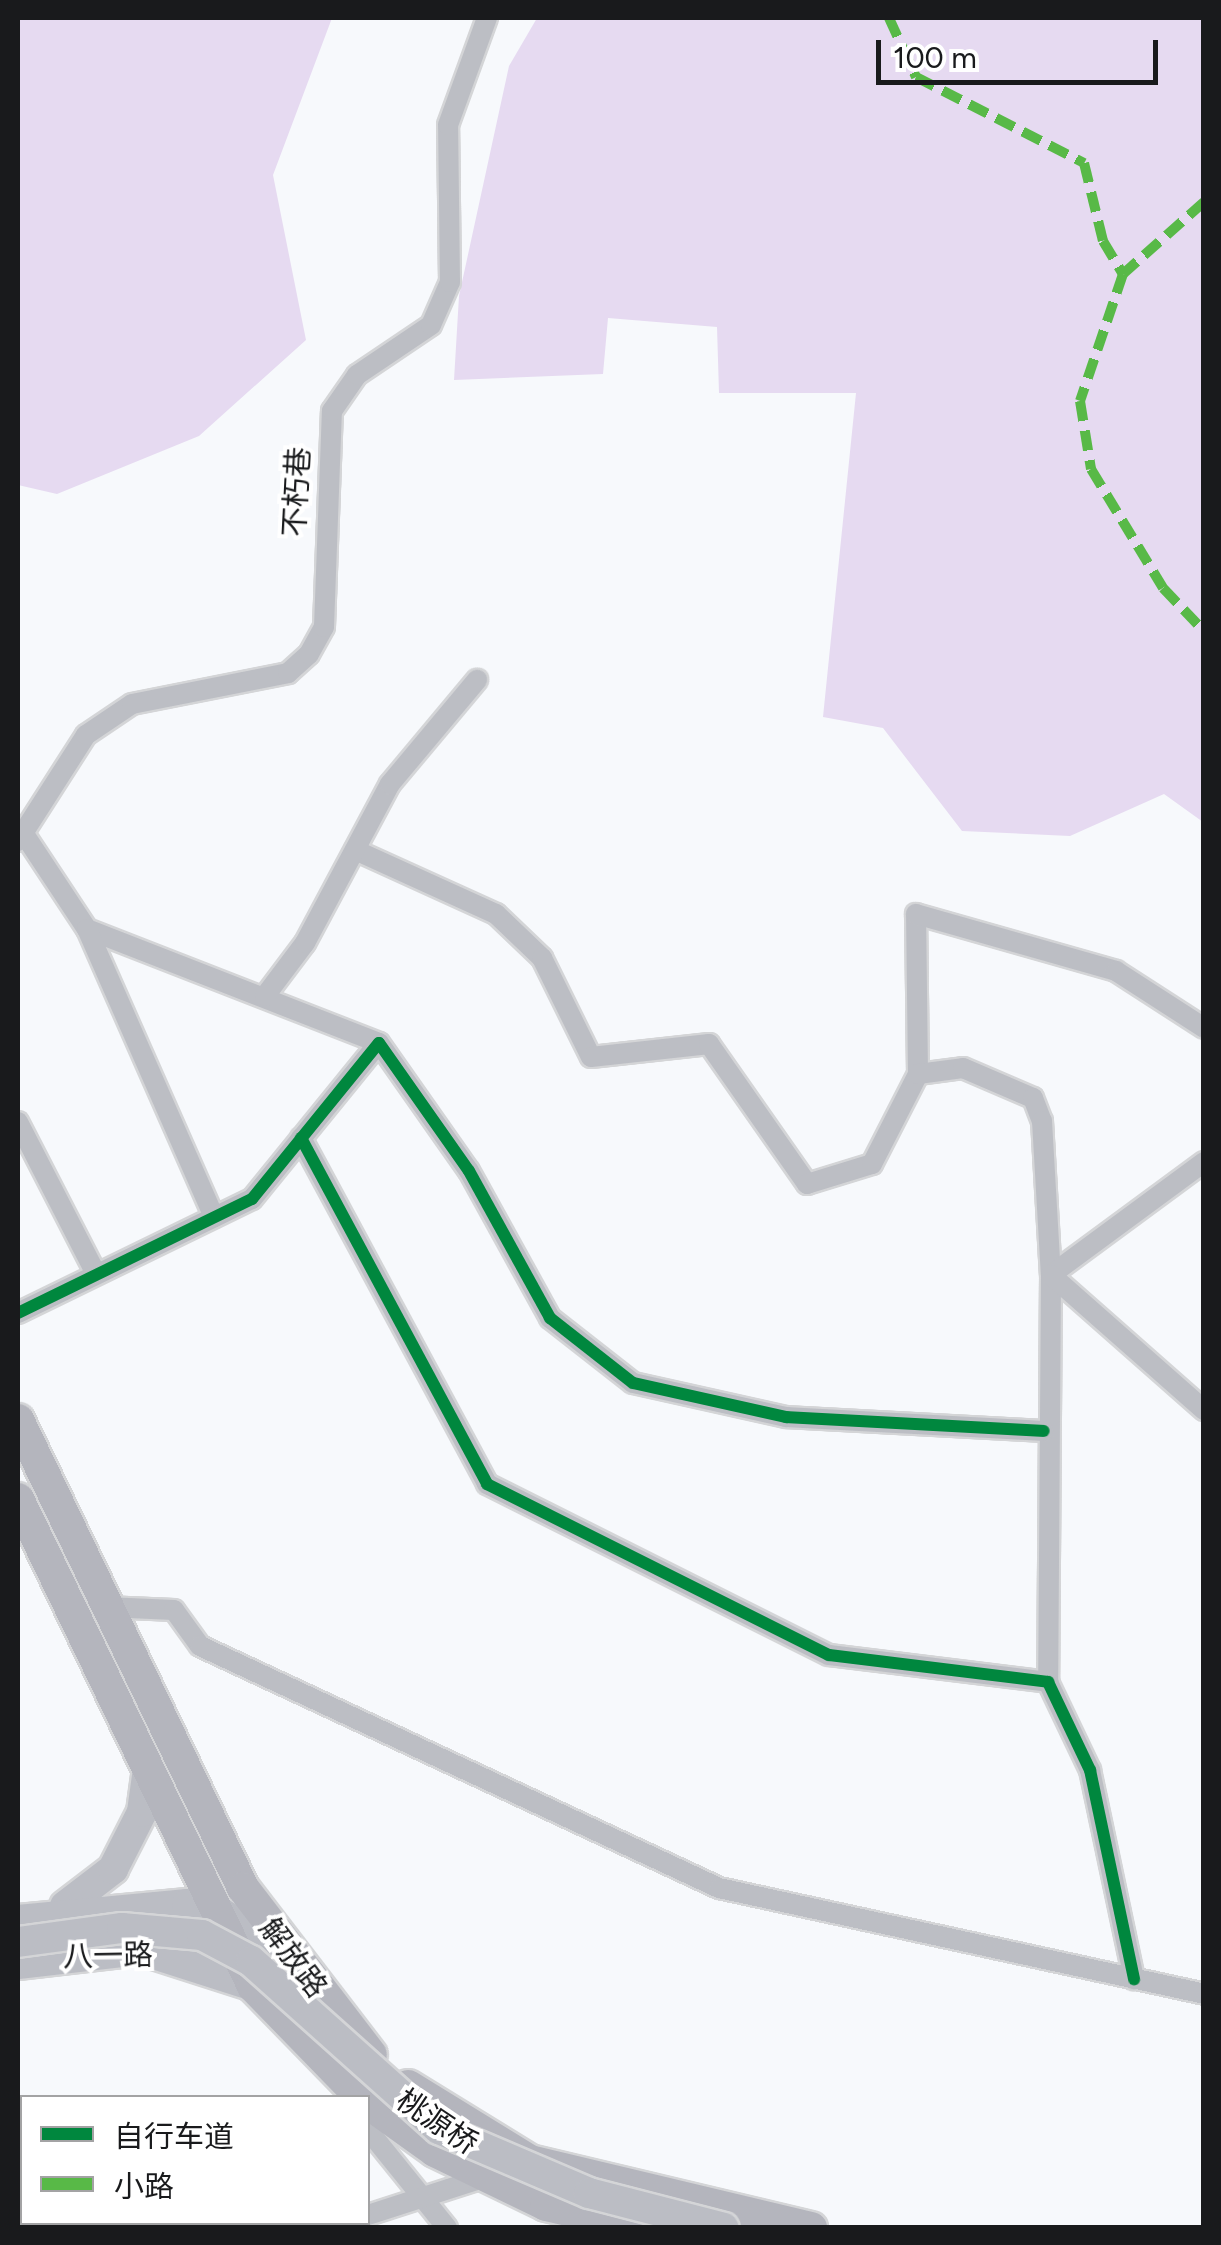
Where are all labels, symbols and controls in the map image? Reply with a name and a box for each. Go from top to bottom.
scale bar [881,20,1164,82]
text: 100 m [893,39,977,76]
street label: 不朽巷 [277,446,317,538]
street label: 解放路 [252,1911,334,2005]
street label: 八一路 [63,1937,153,1975]
street label: 桃源桥 [390,2082,484,2162]
legend [20,2095,370,2225]
text: 自行车道 [114,2118,234,2155]
text: 小路 [114,2168,174,2205]

